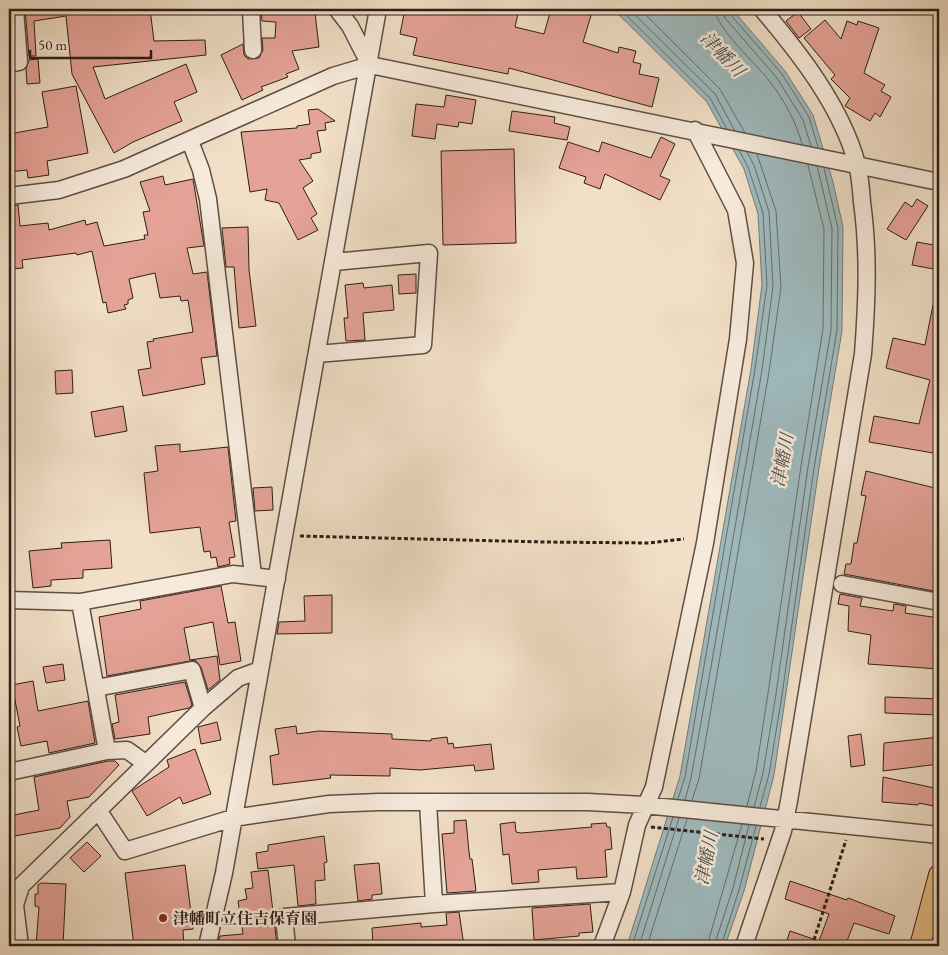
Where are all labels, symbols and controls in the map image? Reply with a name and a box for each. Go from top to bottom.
water label: 津幡川 [696,27,751,83]
scale bar [30,28,151,60]
text: 50 m [38,35,67,54]
water label: 津幡川 [766,429,799,489]
water label: 津幡川 [690,827,723,887]
place label: 津幡町立住吉保育園 [173,908,317,929]
marker: 津幡町立住吉保育園 [157,912,169,924]

